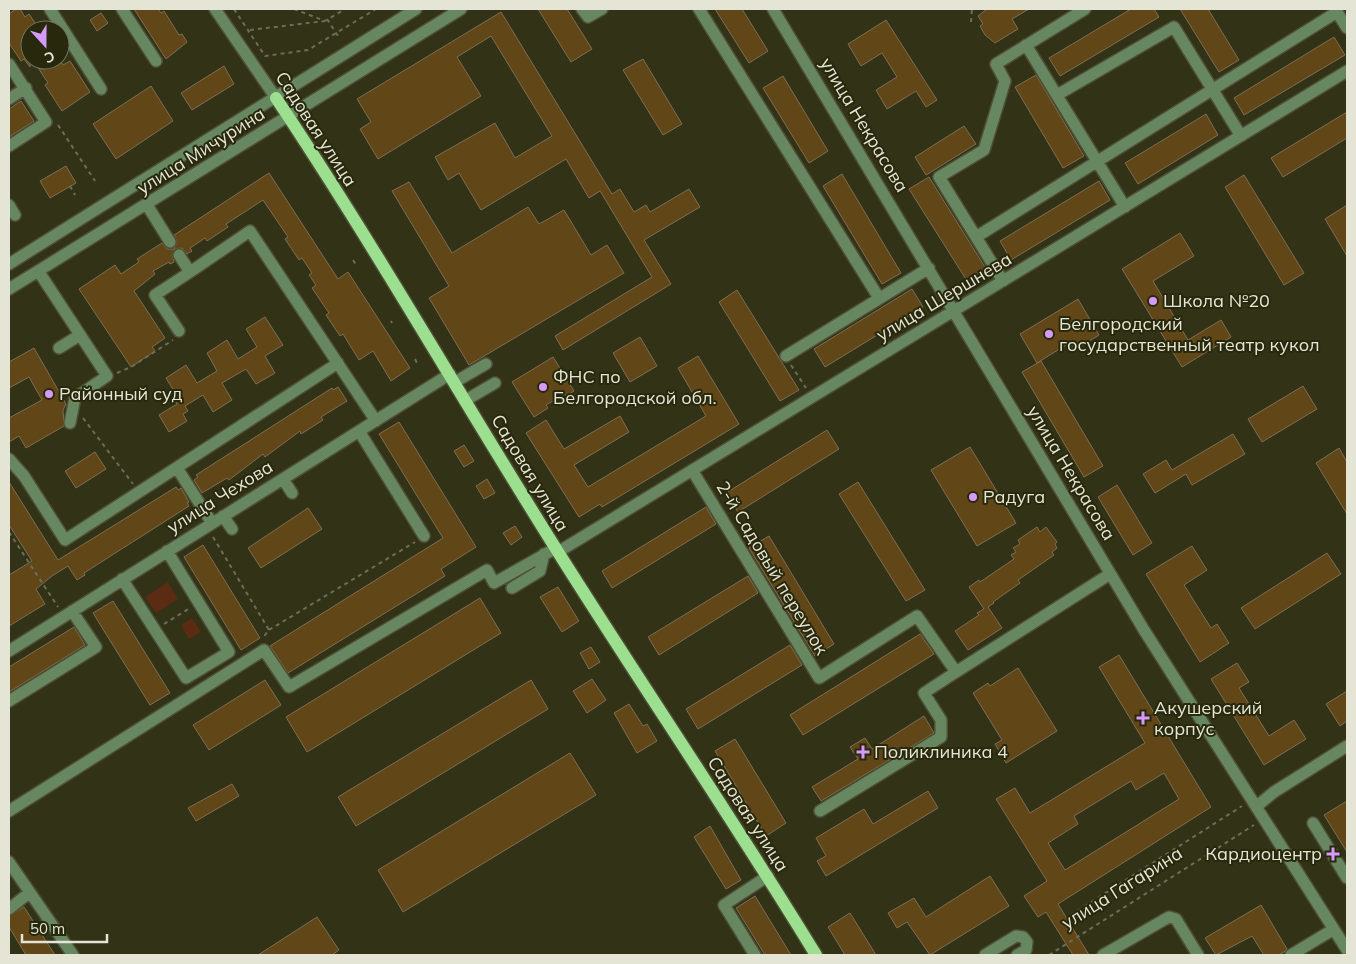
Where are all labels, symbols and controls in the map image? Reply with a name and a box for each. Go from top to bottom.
north arrow [20,20,70,70]
text: С [42,47,57,67]
street label: улица Некрасова [815,53,914,196]
street label: Садовая улица [271,67,362,191]
street label: улица Мичурина [132,102,269,199]
street label: улица Шершнева [872,247,1016,346]
place label: Школа №20 [1163,289,1270,312]
marker: Школа №20 [1147,295,1159,307]
place label: Белгородский государственный театр кукол [1059,312,1320,356]
marker: Белгородский государственный театр кукол [1043,328,1055,340]
place label: ФНС по Белгородской обл. [553,365,717,409]
marker: ФНС по Белгородской обл. [537,381,549,393]
place label: Районный суд [59,382,183,405]
marker: Районный суд [43,388,55,400]
street label: улица Некрасова [1022,401,1121,544]
street label: Садовая улица [486,410,574,535]
street label: улица Чехова [163,455,277,538]
street label: 2-й Садовый переулок [711,477,834,659]
place label: Радуга [983,485,1045,508]
marker: Радуга [967,491,979,503]
place label: Акушерский корпус [1154,696,1263,740]
marker: Акушерский корпус [1136,711,1150,725]
place label: Поликлиника 4 [874,740,1008,763]
marker: Поликлиника 4 [856,745,870,759]
street label: Садовая улица [703,752,794,876]
street label: улица Гагарина [1057,841,1186,934]
place label: Кардиоцентр [1205,842,1322,865]
marker: Кардиоцентр [1326,847,1340,861]
scale bar [22,912,108,944]
text: 50 m [30,919,65,938]

